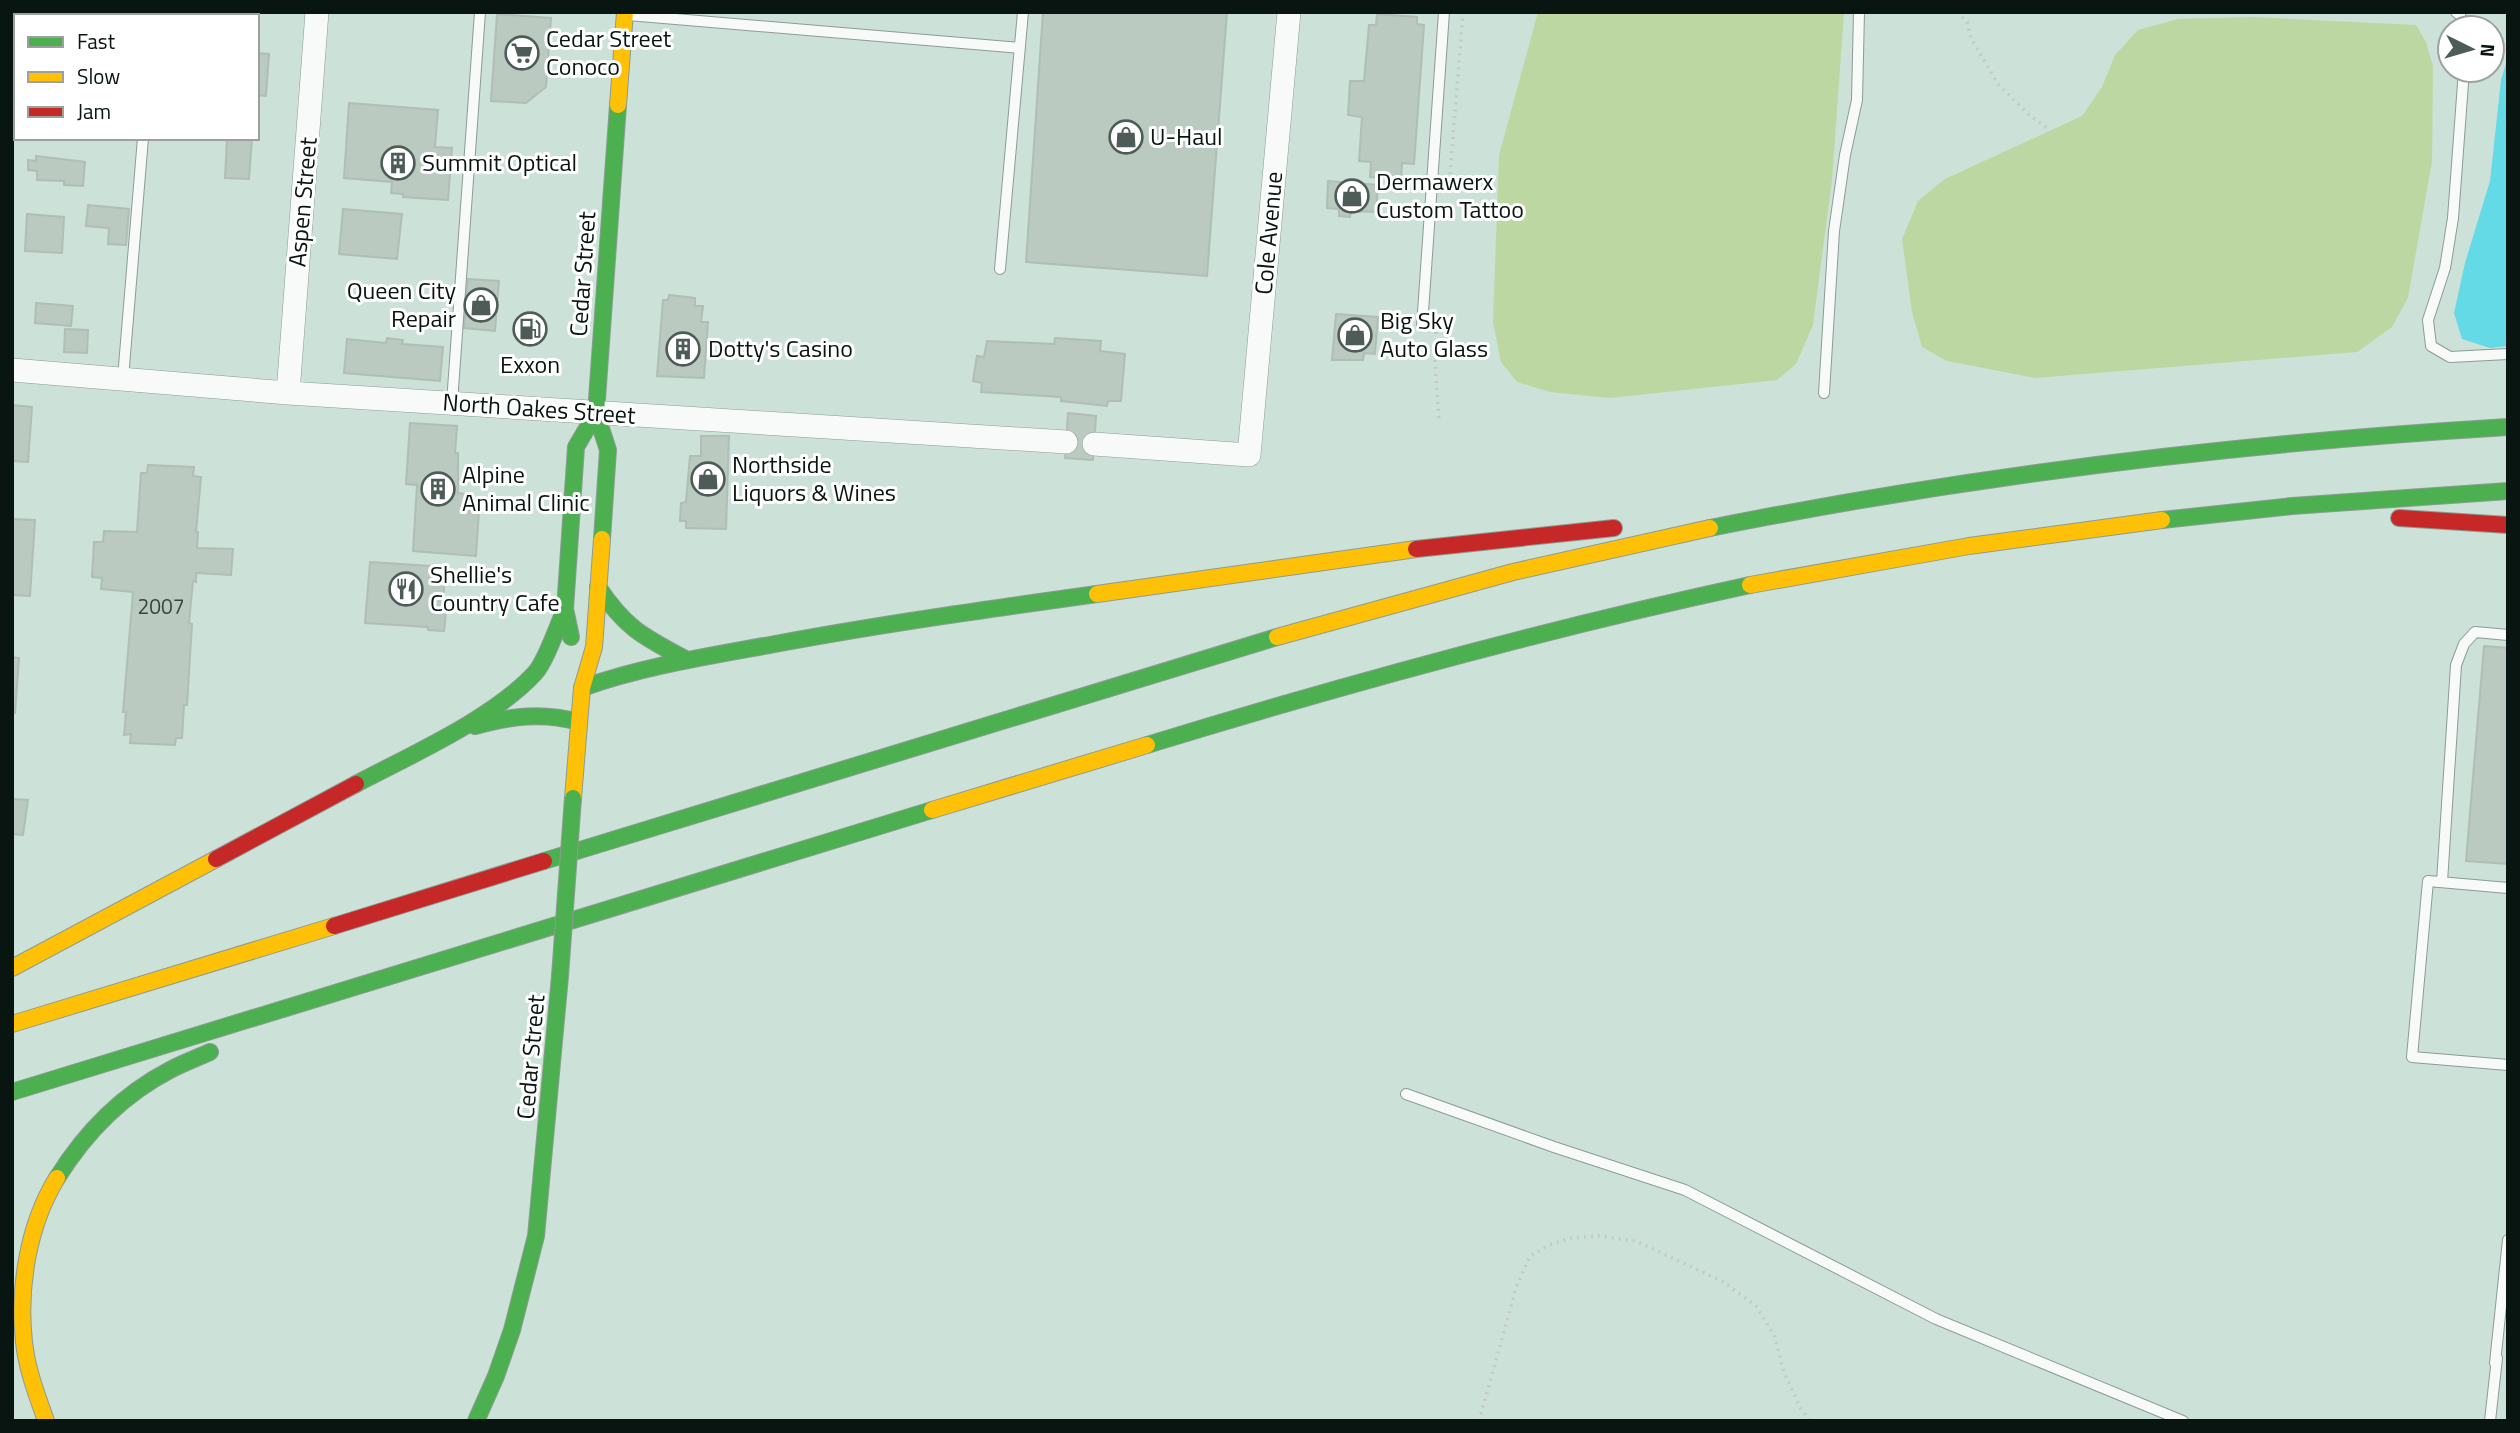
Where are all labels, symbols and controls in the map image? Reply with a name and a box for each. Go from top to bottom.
legend [14,14,259,140]
north arrow [2436,14,2506,84]
place label: Cedar Street Conoco [546,20,672,84]
text: Fast [77,25,116,57]
supermarket icon: Cedar Street Conoco [503,34,541,72]
text: N [2473,43,2503,58]
text: Slow [77,60,120,92]
text: Jam [77,95,111,127]
shop icon: U-Haul [1107,118,1145,156]
place label: U-Haul [1150,118,1222,154]
street label: Aspen Street [278,135,326,268]
building icon: Summit Optical [379,144,417,182]
place label: Summit Optical [422,144,577,180]
place label: Dermawerx Custom Tattoo [1376,163,1524,227]
street label: Cole Avenue [1245,170,1291,296]
shop icon: Dermawerx Custom Tattoo [1333,177,1371,215]
street label: Cedar Street [560,210,604,338]
place label: Queen City Repair [347,272,456,336]
shop icon: Queen City Repair [462,286,500,324]
place label: Big Sky Auto Glass [1380,302,1488,366]
fuel station icon: Exxon [511,310,549,348]
shop icon: Big Sky Auto Glass [1336,316,1374,354]
building icon: Dotty's Casino [664,330,702,368]
place label: Dotty's Casino [708,330,853,366]
place label: Exxon [500,346,560,382]
street label: North Oakes Street [441,383,637,433]
place label: Northside Liquors & Wines [732,446,896,510]
place label: Alpine Animal Clinic [462,456,590,520]
shop icon: Northside Liquors & Wines [689,460,727,498]
building icon: Alpine Animal Clinic [419,470,457,508]
place label: Shellie's Country Cafe [430,556,560,620]
restaurant icon: Shellie's Country Cafe [387,570,425,608]
house number: 2007 [137,590,185,622]
street label: Cedar Street [507,992,553,1121]

